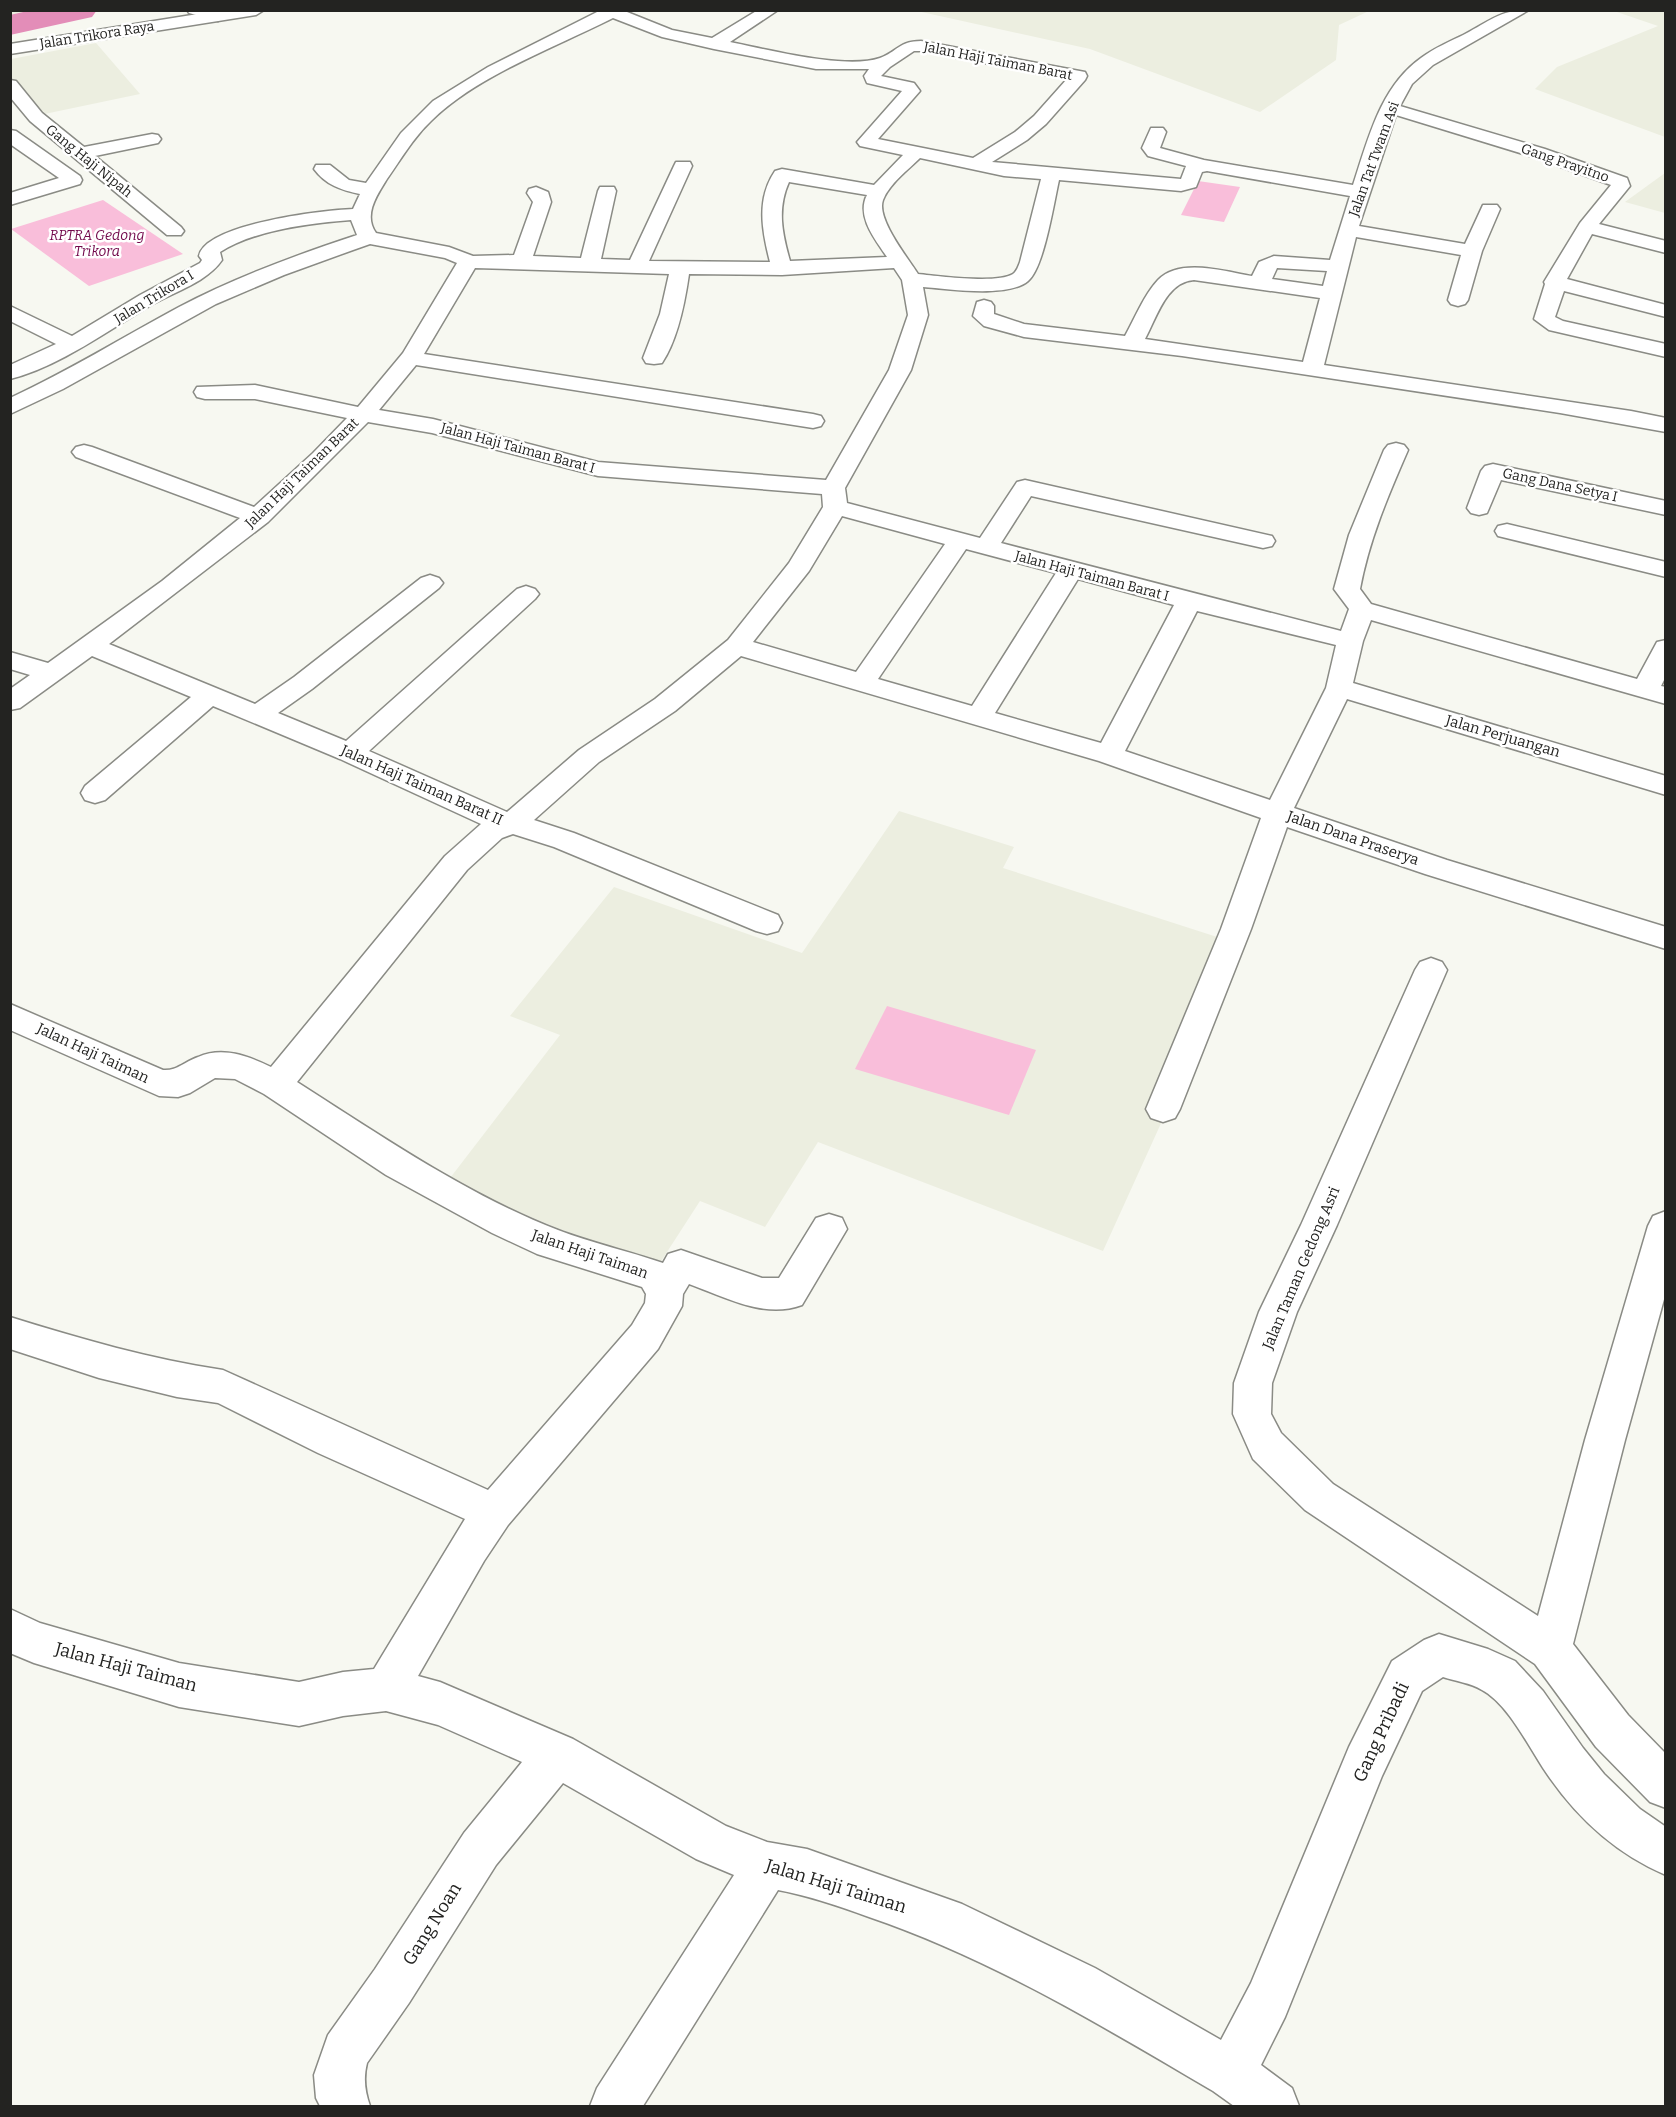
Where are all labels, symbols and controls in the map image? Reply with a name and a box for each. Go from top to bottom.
street label: Jalan Trikora Raya [37,17,156,53]
street label: Jalan Haji Taiman Barat [921,38,1074,84]
street label: Jalan Tat Twam Asi [1345,99,1403,220]
street label: Gang Haji Nipah [42,121,136,201]
street label: Gang Prayitno [1519,140,1611,186]
park label: RPTRA Gedong Trikora [50,227,144,260]
street label: Jalan Trikora I [110,267,197,328]
street label: Jalan Haji Taiman Barat [241,414,362,532]
street label: Jalan Haji Taiman Barat I [438,419,597,477]
street label: Gang Dana Setya I [1501,464,1619,506]
street label: Jalan Haji Taiman Barat I [1012,547,1171,605]
street label: Jalan Perjuangan [1443,711,1563,761]
street label: Jalan Haji Taiman Barat II [337,741,506,829]
street label: Jalan Dana Praserya [1284,807,1421,869]
street label: Jalan Haji Taiman [33,1019,152,1087]
street label: Jalan Taman Gedong Asri [1258,1184,1344,1353]
street label: Jalan Haji Taiman [529,1225,651,1282]
street label: Jalan Haji Taiman [52,1637,200,1697]
street label: Gang Pribadi [1348,1678,1414,1786]
street label: Jalan Haji Taiman [762,1854,910,1918]
street label: Gang Noan [398,1878,466,1969]

